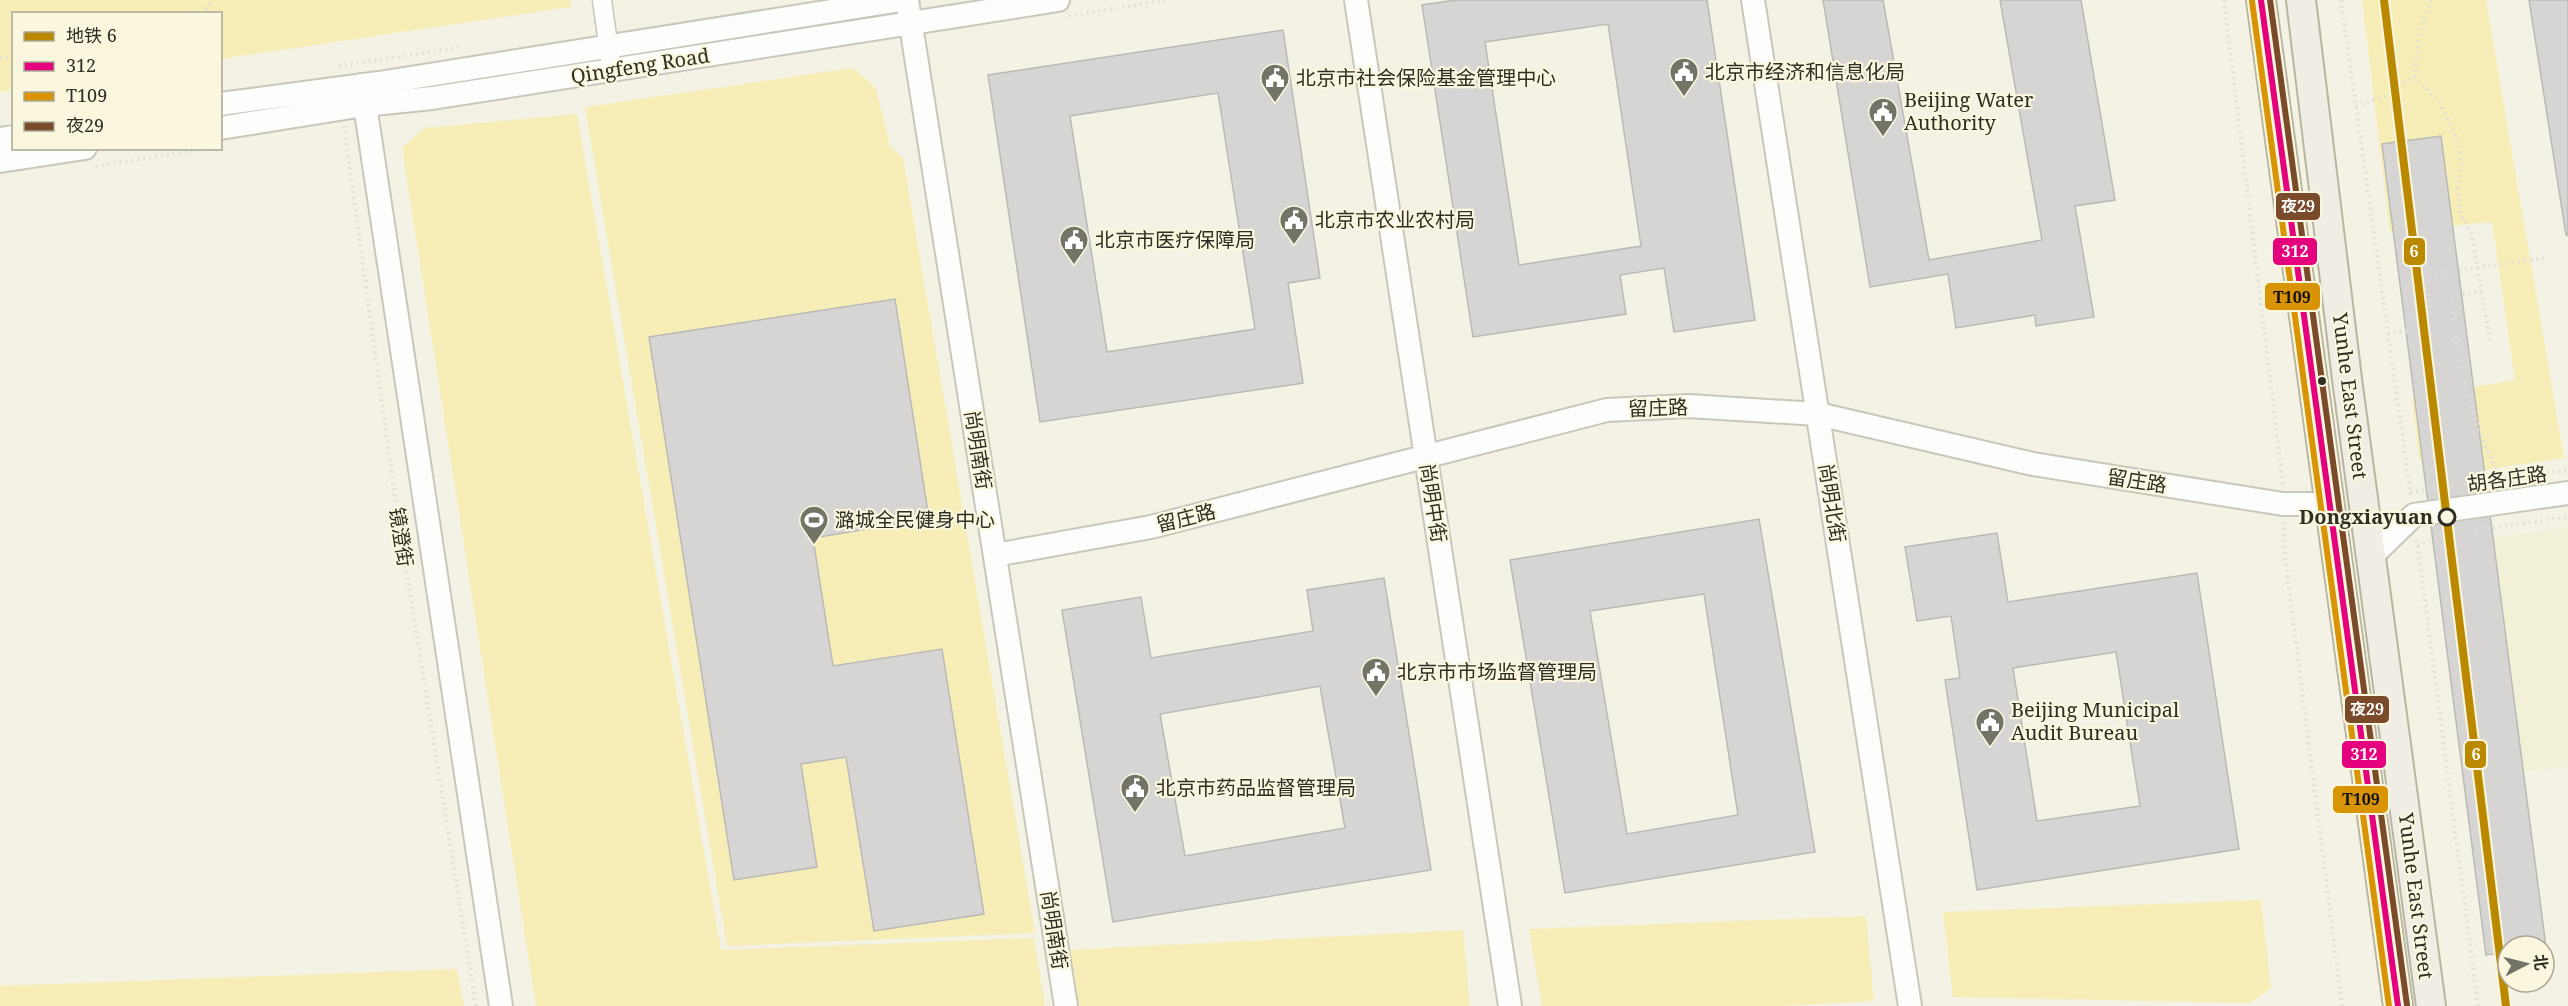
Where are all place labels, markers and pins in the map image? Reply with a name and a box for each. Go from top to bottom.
public building icon: 北京市经济和信息化局 [1668,56,1700,98]
place label: 北京市经济和信息化局 [1705,58,1905,85]
public building icon: 北京市社会保险基金管理中心 [1259,62,1291,104]
place label: 北京市社会保险基金管理中心 [1296,64,1556,91]
place label: Beijing Water Authority [1904,86,2034,136]
public building icon: Beijing Water Authority [1867,96,1899,138]
public building icon: 北京市农业农村局 [1278,204,1310,246]
place label: 北京市农业农村局 [1315,206,1475,233]
public building icon: 北京市医疗保障局 [1058,224,1090,266]
place label: 北京市医疗保障局 [1095,226,1255,253]
unlabelled marker [2316,375,2328,387]
place label: Dongxiayuan [2299,503,2433,530]
sports icon: 潞城全民健身中心 [798,504,830,546]
place label: 潞城全民健身中心 [835,506,995,533]
marker: Dongxiayuan [2438,508,2456,526]
public building icon: 北京市市场监督管理局 [1360,656,1392,698]
place label: 北京市市场监督管理局 [1397,658,1597,685]
place label: Beijing Municipal Audit Bureau [2011,696,2179,746]
public building icon: Beijing Municipal Audit Bureau [1974,706,2006,748]
public building icon: 北京市药品监督管理局 [1119,772,1151,814]
place label: 北京市药品监督管理局 [1156,774,1356,801]

